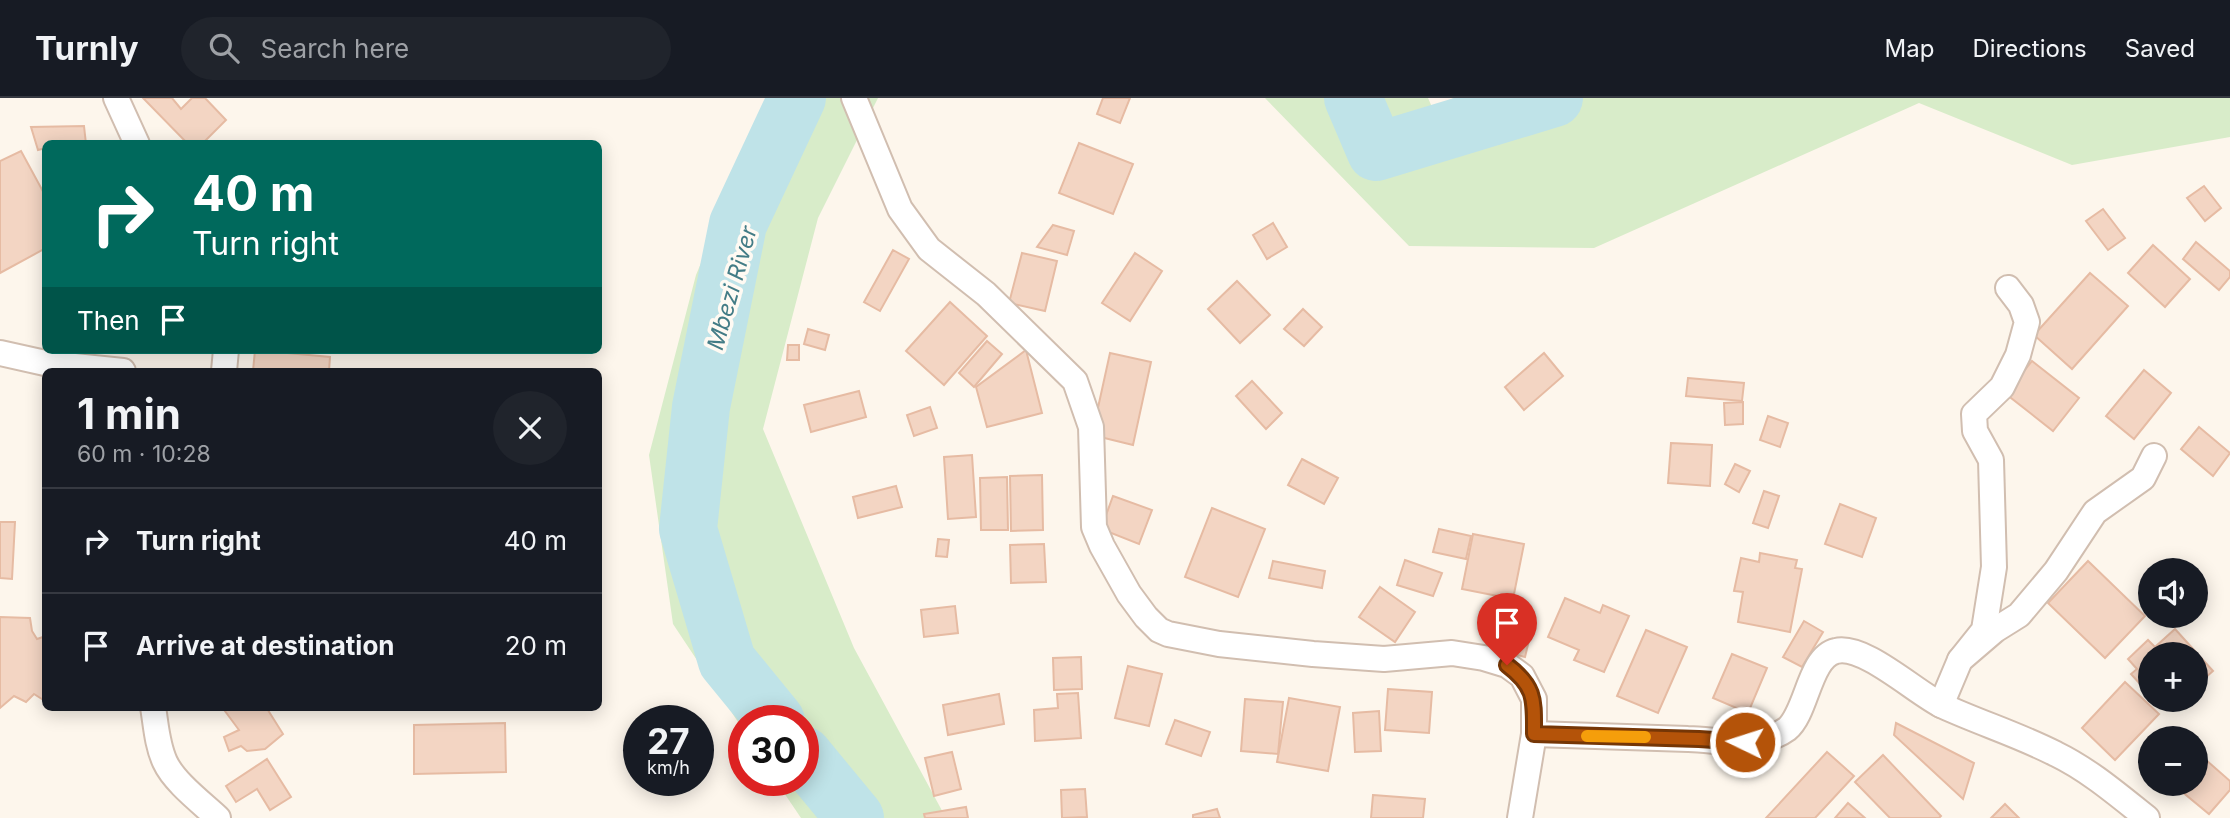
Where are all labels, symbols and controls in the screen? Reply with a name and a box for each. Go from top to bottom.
search box [181,17,671,80]
text: Turnly [35,28,139,68]
icon: search [205,29,243,67]
text: Search here [261,33,409,64]
text: Map [1885,34,1934,63]
text: Directions [1972,34,2087,63]
text: Saved [2125,34,2195,63]
text: 40 m [192,164,315,223]
icon: right [77,168,168,259]
water label: Mbezi River [701,222,763,353]
text: Turn right [192,224,339,263]
icon: arrive [154,301,192,339]
text: Then [77,305,140,336]
text: 1 min [77,388,181,439]
button: close [493,391,567,465]
text: 60 m · 10:28 [77,440,211,468]
icon: right [77,522,115,560]
text: Turn right [136,525,261,556]
text: 40 m [504,525,567,556]
map controls [2138,558,2208,796]
button: sound [2138,558,2208,628]
pin [1477,593,1537,665]
icon: arrive [1488,604,1526,642]
icon: arrive [77,627,115,665]
text: Arrive at destination [136,630,395,661]
text: 20 m [505,630,567,661]
button: + [2138,642,2208,712]
speed limit sign: 30 [728,705,819,796]
position arrow [1708,705,1782,779]
text: 27 [647,720,690,762]
button: − [2138,726,2208,796]
text: km/h [647,757,690,778]

